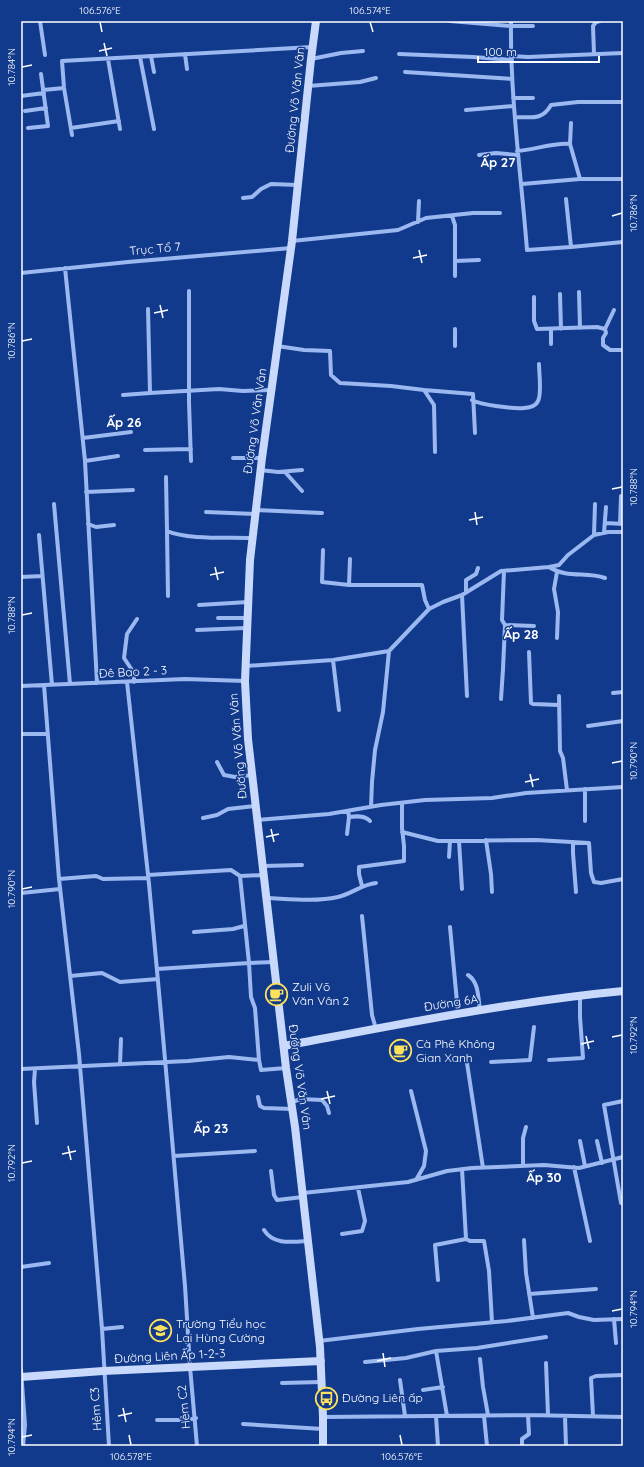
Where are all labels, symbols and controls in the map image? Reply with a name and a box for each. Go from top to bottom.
text: 106.576°E [79,4,121,17]
text: 106.574°E [349,4,391,17]
scale bar [478,38,599,64]
text: 100 m [484,44,517,59]
street label: Đường Võ Văn Vân [281,46,308,154]
text: 10.784°N [5,48,18,86]
district label: Ấp 27 [481,154,515,170]
text: 10.786°N [627,194,640,232]
street label: Trục Tổ 7 [129,239,181,258]
text: 10.786°N [5,322,18,360]
street label: Đường Võ Văn Vân [240,367,269,475]
district label: Ấp 26 [107,414,141,430]
text: 10.788°N [627,468,640,506]
text: 10.788°N [5,596,18,634]
district label: Ấp 28 [504,626,538,642]
street label: Đê Bao 2 - 3 [98,662,168,681]
street label: Đường Võ Văn Vân [225,692,250,800]
text: 10.790°N [627,742,640,780]
text: 10.790°N [5,870,18,908]
place label: Zuli Võ Văn Vân 2 [292,979,350,1008]
cafe icon: Zuli Võ Văn Vân 2 [263,981,289,1007]
street label: Đường 6A [423,991,479,1014]
text: 10.792°N [627,1016,640,1054]
street label: Đường Võ Văn Vân [286,1023,315,1131]
place label: Cà Phê Không Gian Xanh [416,1036,495,1065]
cafe icon: Cà Phê Không Gian Xanh [387,1038,413,1064]
district label: Ấp 23 [194,1120,228,1136]
text: 10.792°N [5,1144,18,1182]
district label: Ấp 30 [526,1169,562,1185]
text: 10.794°N [627,1290,640,1328]
place label: Trường Tiểu học Lại Hùng Cường [176,1316,266,1345]
school or university icon: Trường Tiểu học Lại Hùng Cường [148,1318,174,1344]
street label: Đường Liên Ấp 1-2-3 [114,1345,226,1366]
street label: Hẻm C2 [174,1384,193,1430]
bus stop icon: Đường Liên ấp [314,1385,340,1411]
street label: Hẻm C3 [86,1387,105,1431]
place label: Đường Liên ấp [342,1390,423,1405]
text: 10.794°N [5,1418,18,1456]
text: 106.578°E [110,1450,152,1463]
text: 106.576°E [381,1450,423,1463]

